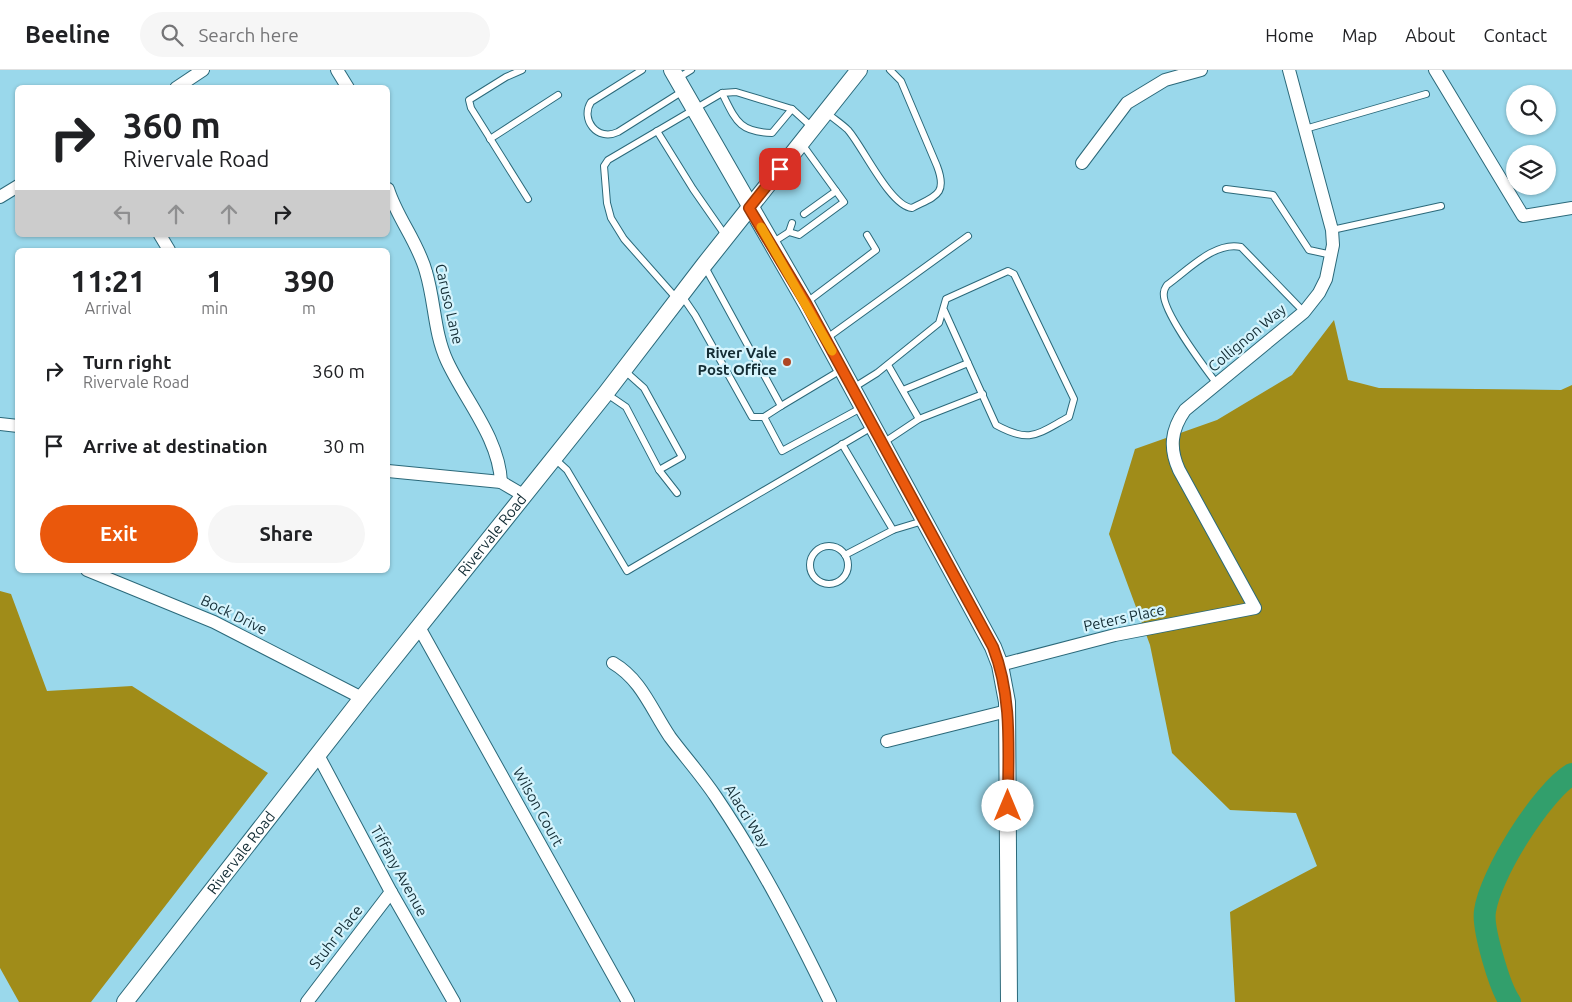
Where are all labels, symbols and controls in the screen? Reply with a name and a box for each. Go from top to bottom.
search box [140,12,490,57]
text: Beeline [25,21,110,48]
icon: search [158,21,186,49]
text: Search here [198,24,299,46]
text: Home [1265,25,1314,45]
text: Map [1342,25,1377,45]
text: About [1405,25,1455,45]
text: Contact [1483,25,1547,45]
map controls [1506,85,1556,195]
button: search [1506,85,1556,135]
icon: right [40,105,105,170]
text: 360 m [123,105,221,145]
button: layers [1506,145,1556,195]
text: Rivervale Road [123,146,269,171]
pin [759,148,801,190]
icon: arrive [766,155,794,183]
icon: left [109,200,137,228]
icon: ahead [162,200,190,228]
icon: ahead [215,200,243,228]
icon: right [268,200,296,228]
street label: Caruso Lane [432,262,467,346]
text: 11:21 [71,264,146,298]
text: 1 [206,264,223,298]
text: 390 [284,264,334,298]
text: Arrival [85,299,131,317]
text: min [201,299,228,317]
text: m [302,299,316,317]
street label: Collignon Way [1204,300,1289,375]
place label: River Vale Post Office [698,344,777,378]
text: Turn right [83,351,171,373]
marker: River Vale Post Office [781,356,793,368]
icon: right [40,357,68,385]
text: 360 m [312,360,365,382]
text: Rivervale Road [83,373,189,391]
icon: arrive [40,432,68,460]
text: Arrive at destination [83,435,268,457]
text: 30 m [323,435,365,457]
street label: Rivervale Road [454,491,530,579]
button: Exit [40,505,198,563]
button: Share [208,505,365,563]
street label: Bock Drive [198,591,270,638]
street label: Peters Place [1082,601,1166,634]
street label: Wilson Court [510,765,567,849]
position arrow [981,779,1033,831]
street label: Alacci Way [721,781,773,850]
street label: Rivervale Road [203,808,278,897]
street label: Tiffany Avenue [367,822,431,919]
street label: Stuhr Place [306,902,366,972]

